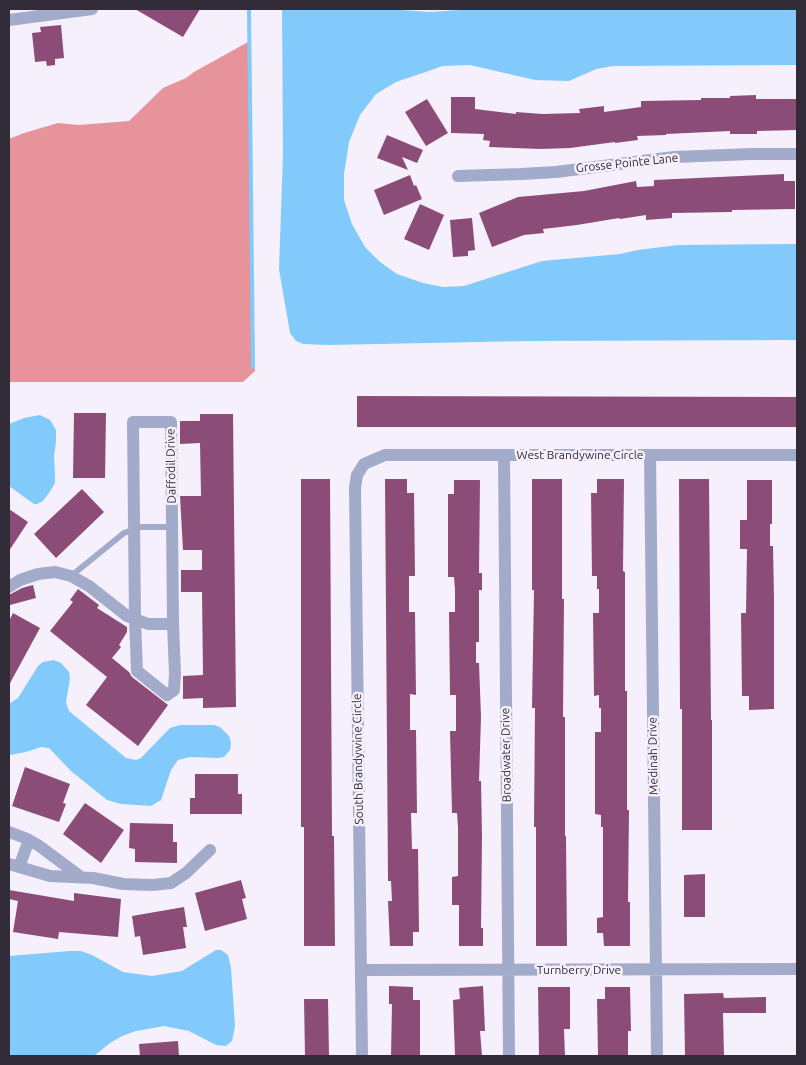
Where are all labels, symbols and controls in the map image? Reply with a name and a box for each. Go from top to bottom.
street label: Grosse Pointe Lane [575,150,679,176]
street label: Daffodil Drive [163,428,179,504]
street label: West Brandywine Circle [517,448,643,462]
street label: South Brandywine Circle [350,693,366,825]
street label: Broadwater Drive [498,707,514,803]
street label: Medinah Drive [645,717,661,795]
street label: Turnberry Drive [537,963,621,977]

